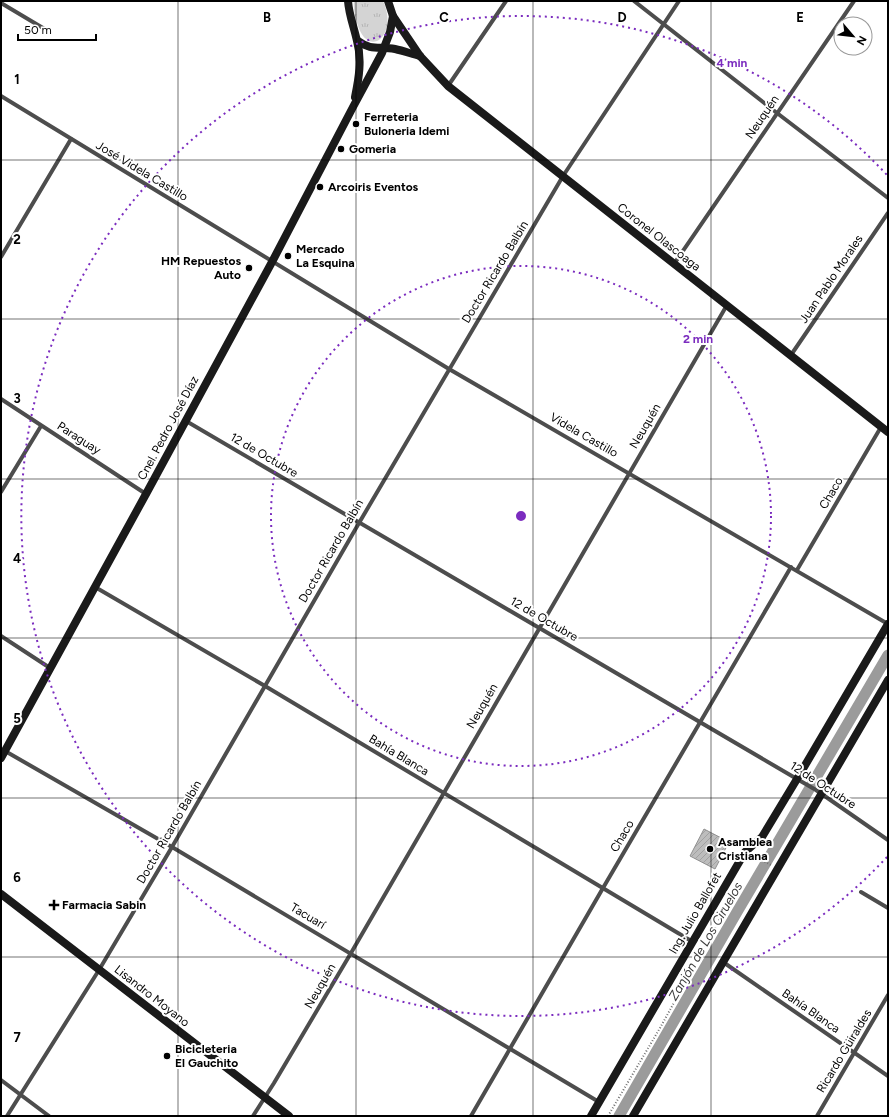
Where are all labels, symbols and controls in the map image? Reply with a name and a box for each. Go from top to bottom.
text: B [263,10,271,25]
text: C [439,10,449,25]
text: D [617,10,627,25]
text: E [796,10,804,25]
scale bar [18,16,96,42]
north arrow [833,16,873,56]
text: 50 m [24,23,52,37]
text: N [854,34,869,47]
text: 4 min [717,56,748,70]
text: 1 [14,72,20,87]
street label: Neuquén [742,92,782,141]
place label: Ferreteria Buloneria Idemi [364,110,449,138]
marker: Ferreteria Buloneria Idemi [351,119,361,129]
street label: José Videla Castillo [94,138,190,204]
place label: Gomeria [349,142,396,156]
marker: Gomeria [336,144,346,154]
place label: Arcoiris Eventos [328,180,419,194]
marker: Arcoiris Eventos [315,182,325,192]
street label: Coronel Olascoaga [615,200,703,274]
street label: Doctor Ricardo Balbín [459,218,531,326]
text: 2 [13,232,21,247]
street label: Juan Pablo Morales [796,232,866,326]
place label: Mercado La Esquina [296,242,355,270]
marker: Mercado La Esquina [283,251,293,261]
place label: HM Repuestos Auto [161,254,241,282]
marker: HM Repuestos Auto [244,263,254,273]
text: 2 min [683,332,713,346]
street label: Cnel. Pedro José Díaz [135,374,201,482]
text: 3 [13,391,21,406]
street label: Neuquén [627,401,664,451]
street label: Videla Castillo [547,410,621,460]
street label: Paraguay [55,419,104,458]
street label: 12 de Octubre [228,430,301,480]
street label: Chaco [816,474,846,512]
street label: Doctor Ricardo Balbín [296,497,366,605]
centre of rings [514,509,528,523]
text: 4 [13,551,21,566]
street label: 12 de Octubre [508,594,581,644]
street label: Neuquén [464,681,501,731]
text: 5 [13,711,21,726]
street label: Bahía Blanca [366,732,432,778]
street label: 12 de Octubre [787,758,859,812]
street label: Doctor Ricardo Balbín [134,778,204,886]
street label: Chaco [607,817,637,855]
place label: Asamblea Cristiana [718,835,772,863]
marker: Asamblea Cristiana [705,844,715,854]
street label: Ing. Julio Ballofet [666,869,724,956]
text: 6 [13,870,21,885]
water label: Zanjón de Los Ciruelos [665,880,745,1003]
place label: Farmacia Sabin [62,898,146,912]
marker: Farmacia Sabin [49,900,59,910]
street label: Tacuarí [288,900,329,932]
street label: Neuquén [302,961,339,1011]
street label: Lisandro Moyano [112,962,192,1030]
street label: Bahía Blanca [779,986,843,1036]
street label: Ricardo Güiraldes [814,1007,875,1095]
text: 7 [13,1030,21,1045]
place label: Bicicleteria El Gauchito [175,1042,238,1070]
marker: Bicicleteria El Gauchito [162,1051,172,1061]

